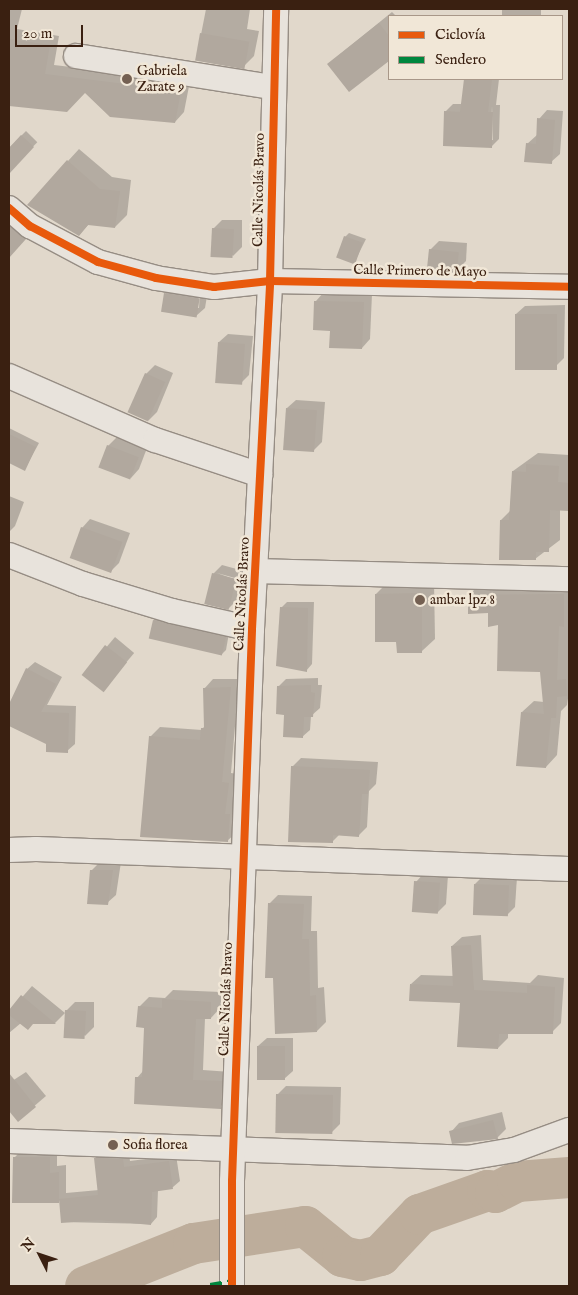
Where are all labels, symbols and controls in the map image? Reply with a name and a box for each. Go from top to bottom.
scale bar [18,15,85,47]
legend [388,15,563,80]
text: 20 m [23,24,52,43]
text: Ciclovía [435,25,485,44]
text: Sendero [435,50,486,69]
place label: Gabriela Zarate 9 [137,63,187,95]
marker: Gabriela Zarate 9 [121,73,133,85]
street label: Calle Nicolás Bravo [250,133,268,247]
street label: Calle Primero de Mayo [353,261,487,281]
street label: Calle Nicolás Bravo [231,537,253,651]
place label: ambar lpz 8 [430,592,495,608]
marker: ambar lpz 8 [414,594,426,606]
street label: Calle Nicolás Bravo [216,942,236,1056]
place label: Sofia florea [123,1137,188,1153]
marker: Sofia florea [107,1139,119,1151]
north arrow [15,1230,65,1280]
text: N [18,1235,39,1256]

